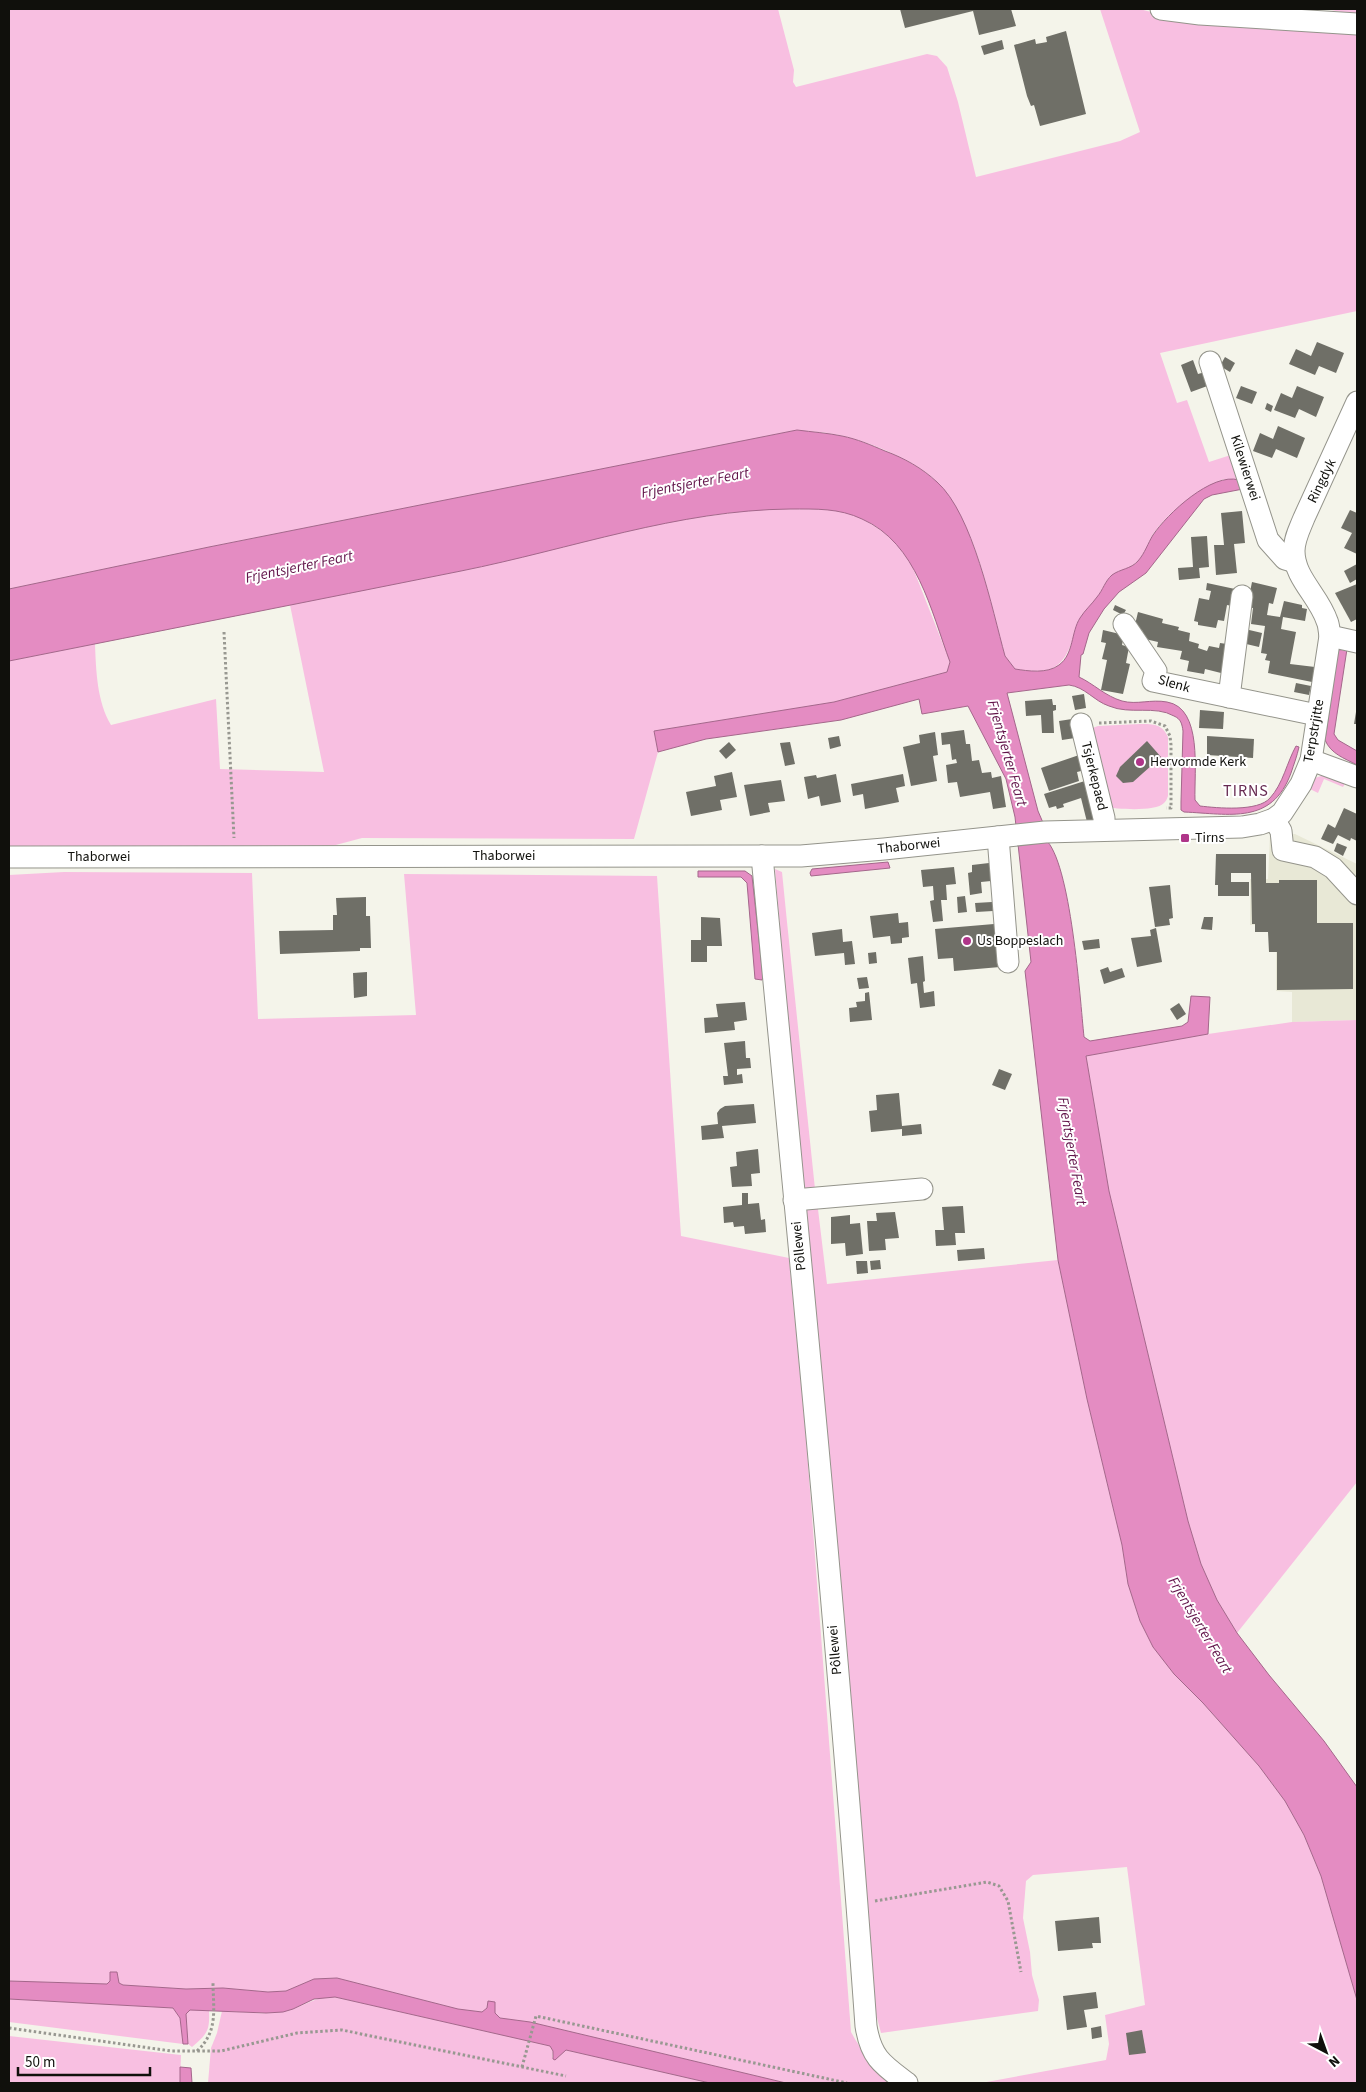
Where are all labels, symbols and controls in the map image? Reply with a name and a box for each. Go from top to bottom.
street label: Kilewierwei [1225,433,1265,503]
street label: Ringdyk [1303,455,1341,507]
water label: Frjentsjerter Feart [639,462,752,504]
water label: Frjentsjerter Feart [243,545,356,589]
street label: Slenk [1156,670,1192,698]
water label: Frjentsjerter Feart [982,697,1032,810]
street label: Terpstrjitte [1299,698,1329,764]
street label: Tsjerkepaed [1076,739,1112,813]
place label: Hervormde Kerk [1150,752,1246,772]
marker: Hervormde Kerk [1134,756,1146,768]
district label: TIRNS [1223,780,1269,802]
place label: Tirns [1195,828,1224,848]
marker: Tirns [1179,832,1191,844]
street label: Thaborwei [877,833,941,859]
street label: Thaborwei [472,846,536,866]
street label: Thaborwei [67,847,131,867]
place label: Us Boppeslach [977,931,1063,951]
marker: Us Boppeslach [961,935,973,947]
water label: Frjentsjerter Feart [1052,1095,1092,1208]
street label: Pôllewei [786,1220,812,1272]
water label: Frjentsjerter Feart [1163,1573,1238,1678]
street label: Pôllewei [823,1624,847,1676]
north arrow [1301,2027,1351,2077]
scale bar [18,2044,150,2076]
text: N [1324,2050,1344,2072]
text: 50 m [25,2052,55,2073]

